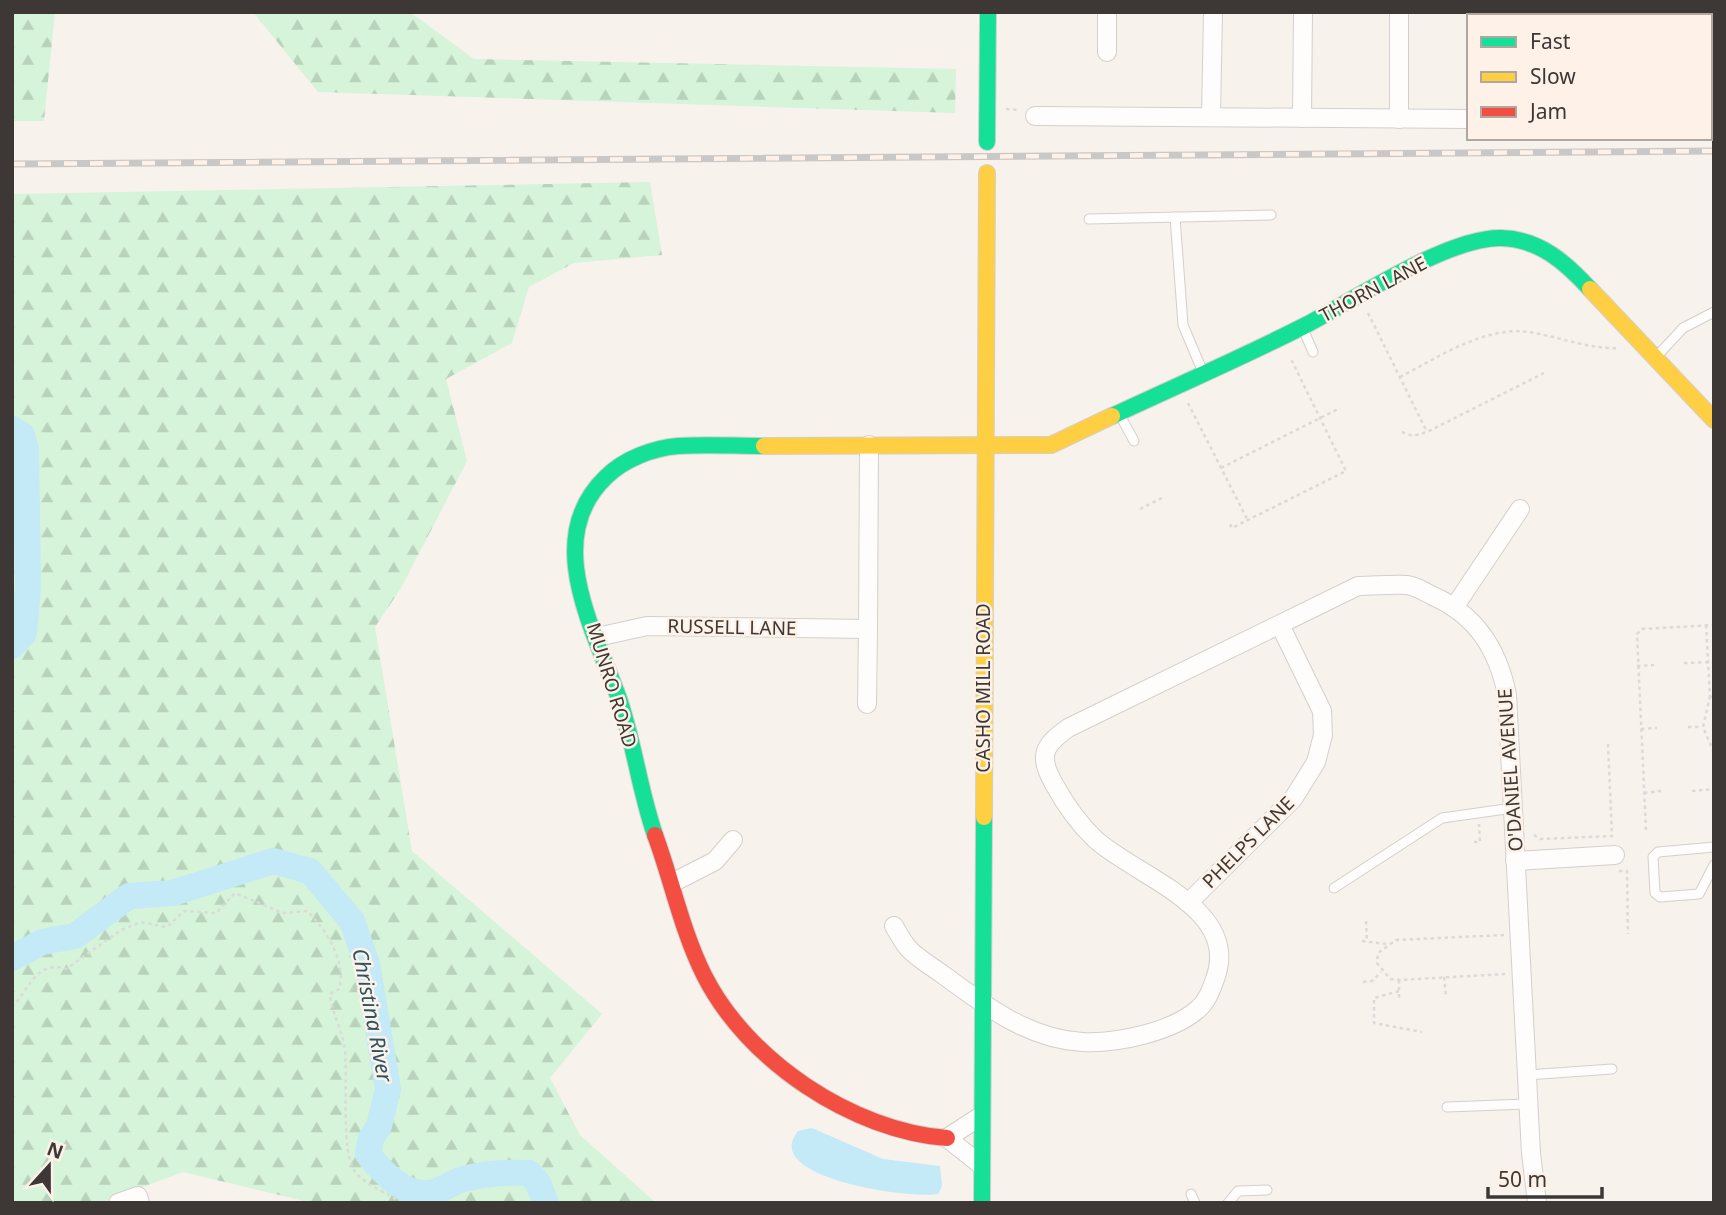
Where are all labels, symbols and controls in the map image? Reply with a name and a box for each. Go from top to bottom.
legend [1467,14,1712,140]
text: Fast [1530,27,1571,55]
text: Slow [1530,62,1576,90]
text: Jam [1528,97,1567,125]
street label: THORN LANE [1315,250,1431,328]
street label: CASHO MILL ROAD [970,603,996,773]
street label: RUSSELL LANE [667,613,797,641]
street label: MUNRO ROAD [581,619,643,751]
street label: O'DANIEL AVENUE [1491,688,1529,852]
street label: PHELPS LANE [1196,790,1300,894]
water label: Christina River [346,946,400,1086]
north arrow [14,1131,84,1201]
text: N [43,1135,67,1165]
scale bar [1488,1156,1602,1200]
text: 50 m [1498,1165,1547,1193]

